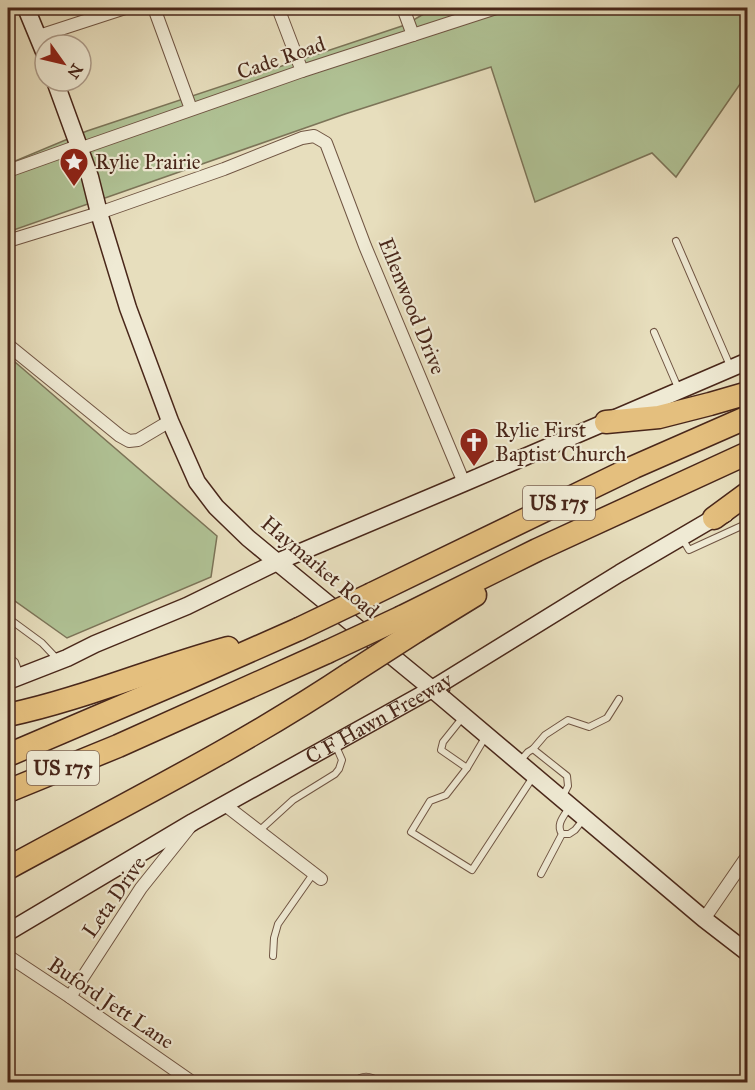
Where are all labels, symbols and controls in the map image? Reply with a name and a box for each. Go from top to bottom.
street label: Cade Road [233,31,329,85]
north arrow [33,33,93,93]
text: N [63,60,87,82]
place icon: Rylie Prairie [58,146,90,188]
place label: Rylie Prairie [95,149,201,175]
street label: Ellenwood Drive [373,234,451,378]
place label: Rylie First Baptist Church [495,417,627,467]
church icon: Rylie First Baptist Church [458,426,490,468]
road number: US 175 [523,486,595,520]
street label: Haymarket Road [256,510,385,624]
street label: C F Hawn Freeway [301,666,458,770]
road number: US 175 [27,751,99,785]
street label: Leta Drive [76,851,152,943]
street label: Buford Jett Lane [43,951,179,1055]

